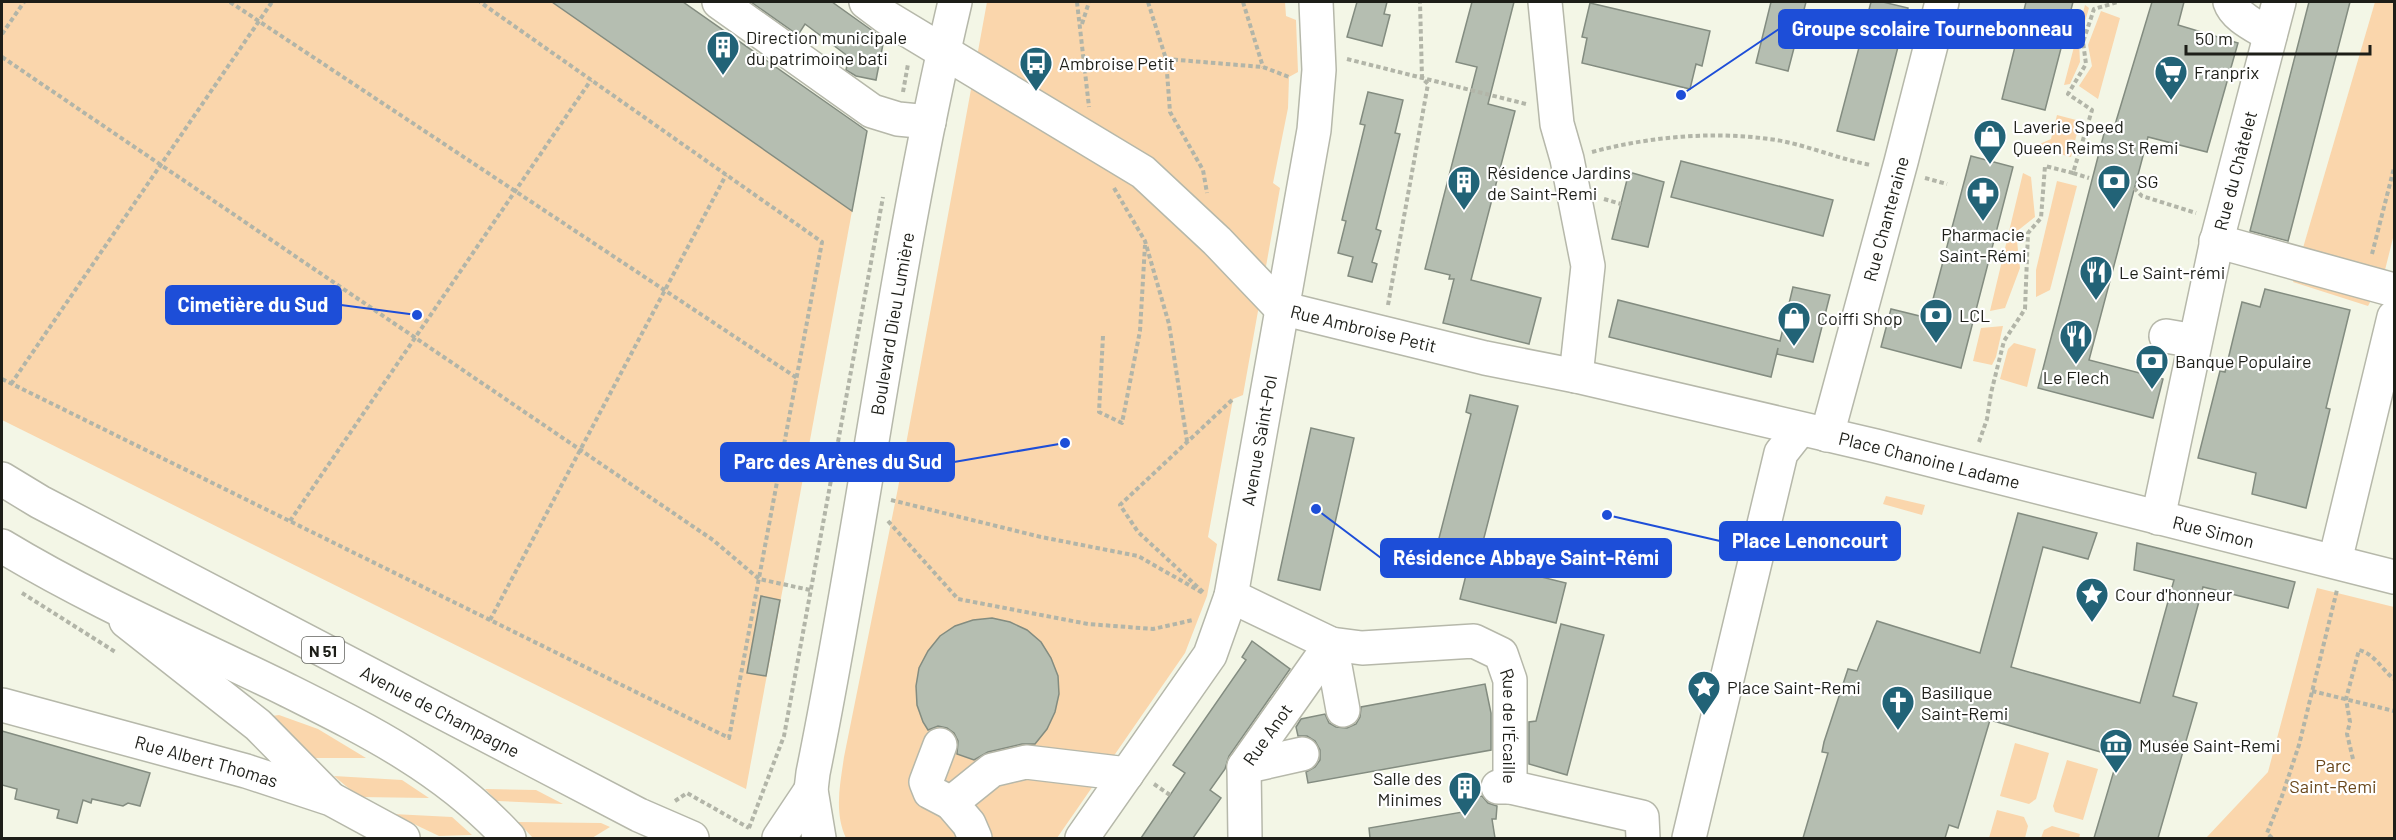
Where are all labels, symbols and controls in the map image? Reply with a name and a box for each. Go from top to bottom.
callout: Groupe scolaire Tournebonneau [1779,10,2084,48]
text: Groupe scolaire Tournebonneau [1792,16,2072,40]
scale bar [2186,18,2370,56]
place label: Direction municipale du patrimoine bati [746,26,907,69]
text: 50 m [2195,27,2233,49]
building icon: Direction municipale du patrimoine bati [705,29,741,76]
bus stop icon: Ambroise Petit [1018,45,1054,92]
place label: Ambroise Petit [1059,52,1175,74]
supermarket icon: Franprix [2153,54,2189,101]
place label: Franprix [2194,61,2260,83]
street label: Rue du Châtelet [2209,108,2261,233]
place label: Laverie Speed Queen Reims St Remi [2013,115,2179,158]
shop icon: Laverie Speed Queen Reims St Remi [1972,118,2008,165]
street label: Rue Chanteraine [1858,154,1913,284]
place label: Résidence Jardins de Saint-Remi [1487,161,1631,204]
bank icon: SG [2096,163,2132,210]
building icon: Résidence Jardins de Saint-Remi [1446,164,1482,211]
place label: SG [2137,170,2159,192]
pharmacy icon: Pharmacie Saint-Rémi [1965,175,2001,222]
place label: Pharmacie Saint-Rémi [1939,223,2027,266]
street label: Boulevard Dieu Lumière [865,230,918,417]
restaurant icon: Le Saint-rémi [2078,254,2114,301]
place label: Le Saint-rémi [2119,261,2225,283]
callout: Cimetière du Sud [166,286,341,324]
text: Cimetière du Sud [178,292,328,316]
bank icon: LCL [1918,297,1954,344]
street label: Rue Ambroise Petit [1288,300,1439,357]
shop icon: Coiffi Shop [1776,300,1812,347]
place label: LCL [1959,304,1990,326]
place label: Coiffi Shop [1817,307,1903,329]
restaurant icon: Le Flech [2058,318,2094,365]
bank icon: Banque Populaire [2134,343,2170,390]
place label: Banque Populaire [2175,350,2312,372]
place label: Le Flech [2043,366,2109,388]
street label: Avenue Saint-Pol [1236,373,1281,508]
street label: Place Chanoine Ladame [1837,427,2022,493]
callout: Parc des Arènes du Sud [721,443,954,481]
text: Parc des Arènes du Sud [734,449,942,473]
street label: Rue Simon [2170,510,2257,552]
callout: Place Lenoncourt [1720,522,1900,560]
text: Place Lenoncourt [1732,528,1888,552]
callout: Résidence Abbaye Saint-Rémi [1381,539,1671,577]
text: Résidence Abbaye Saint-Rémi [1393,545,1659,569]
place icon: Cour d'honneur [2074,576,2110,623]
place label: Cour d'honneur [2115,583,2233,605]
road number: N 51 [302,637,344,663]
street label: Avenue de Champagne [357,660,524,762]
street label: Rue de l'Écaille [1496,665,1521,784]
place icon: Place Saint-Remi [1686,669,1722,716]
place label: Place Saint-Remi [1727,676,1861,698]
place label: Basilique Saint-Remi [1921,681,2008,724]
church icon: Basilique Saint-Remi [1880,684,1916,731]
street label: Rue Anot [1238,699,1296,770]
museum icon: Musée Saint-Remi [2098,727,2134,774]
street label: Rue Albert Thomas [132,730,281,792]
place label: Musée Saint-Remi [2139,734,2280,756]
park label: Parc Saint-Remi [2289,754,2377,797]
place label: Salle des Minimes [1373,767,1442,810]
building icon: Salle des Minimes [1447,770,1483,817]

